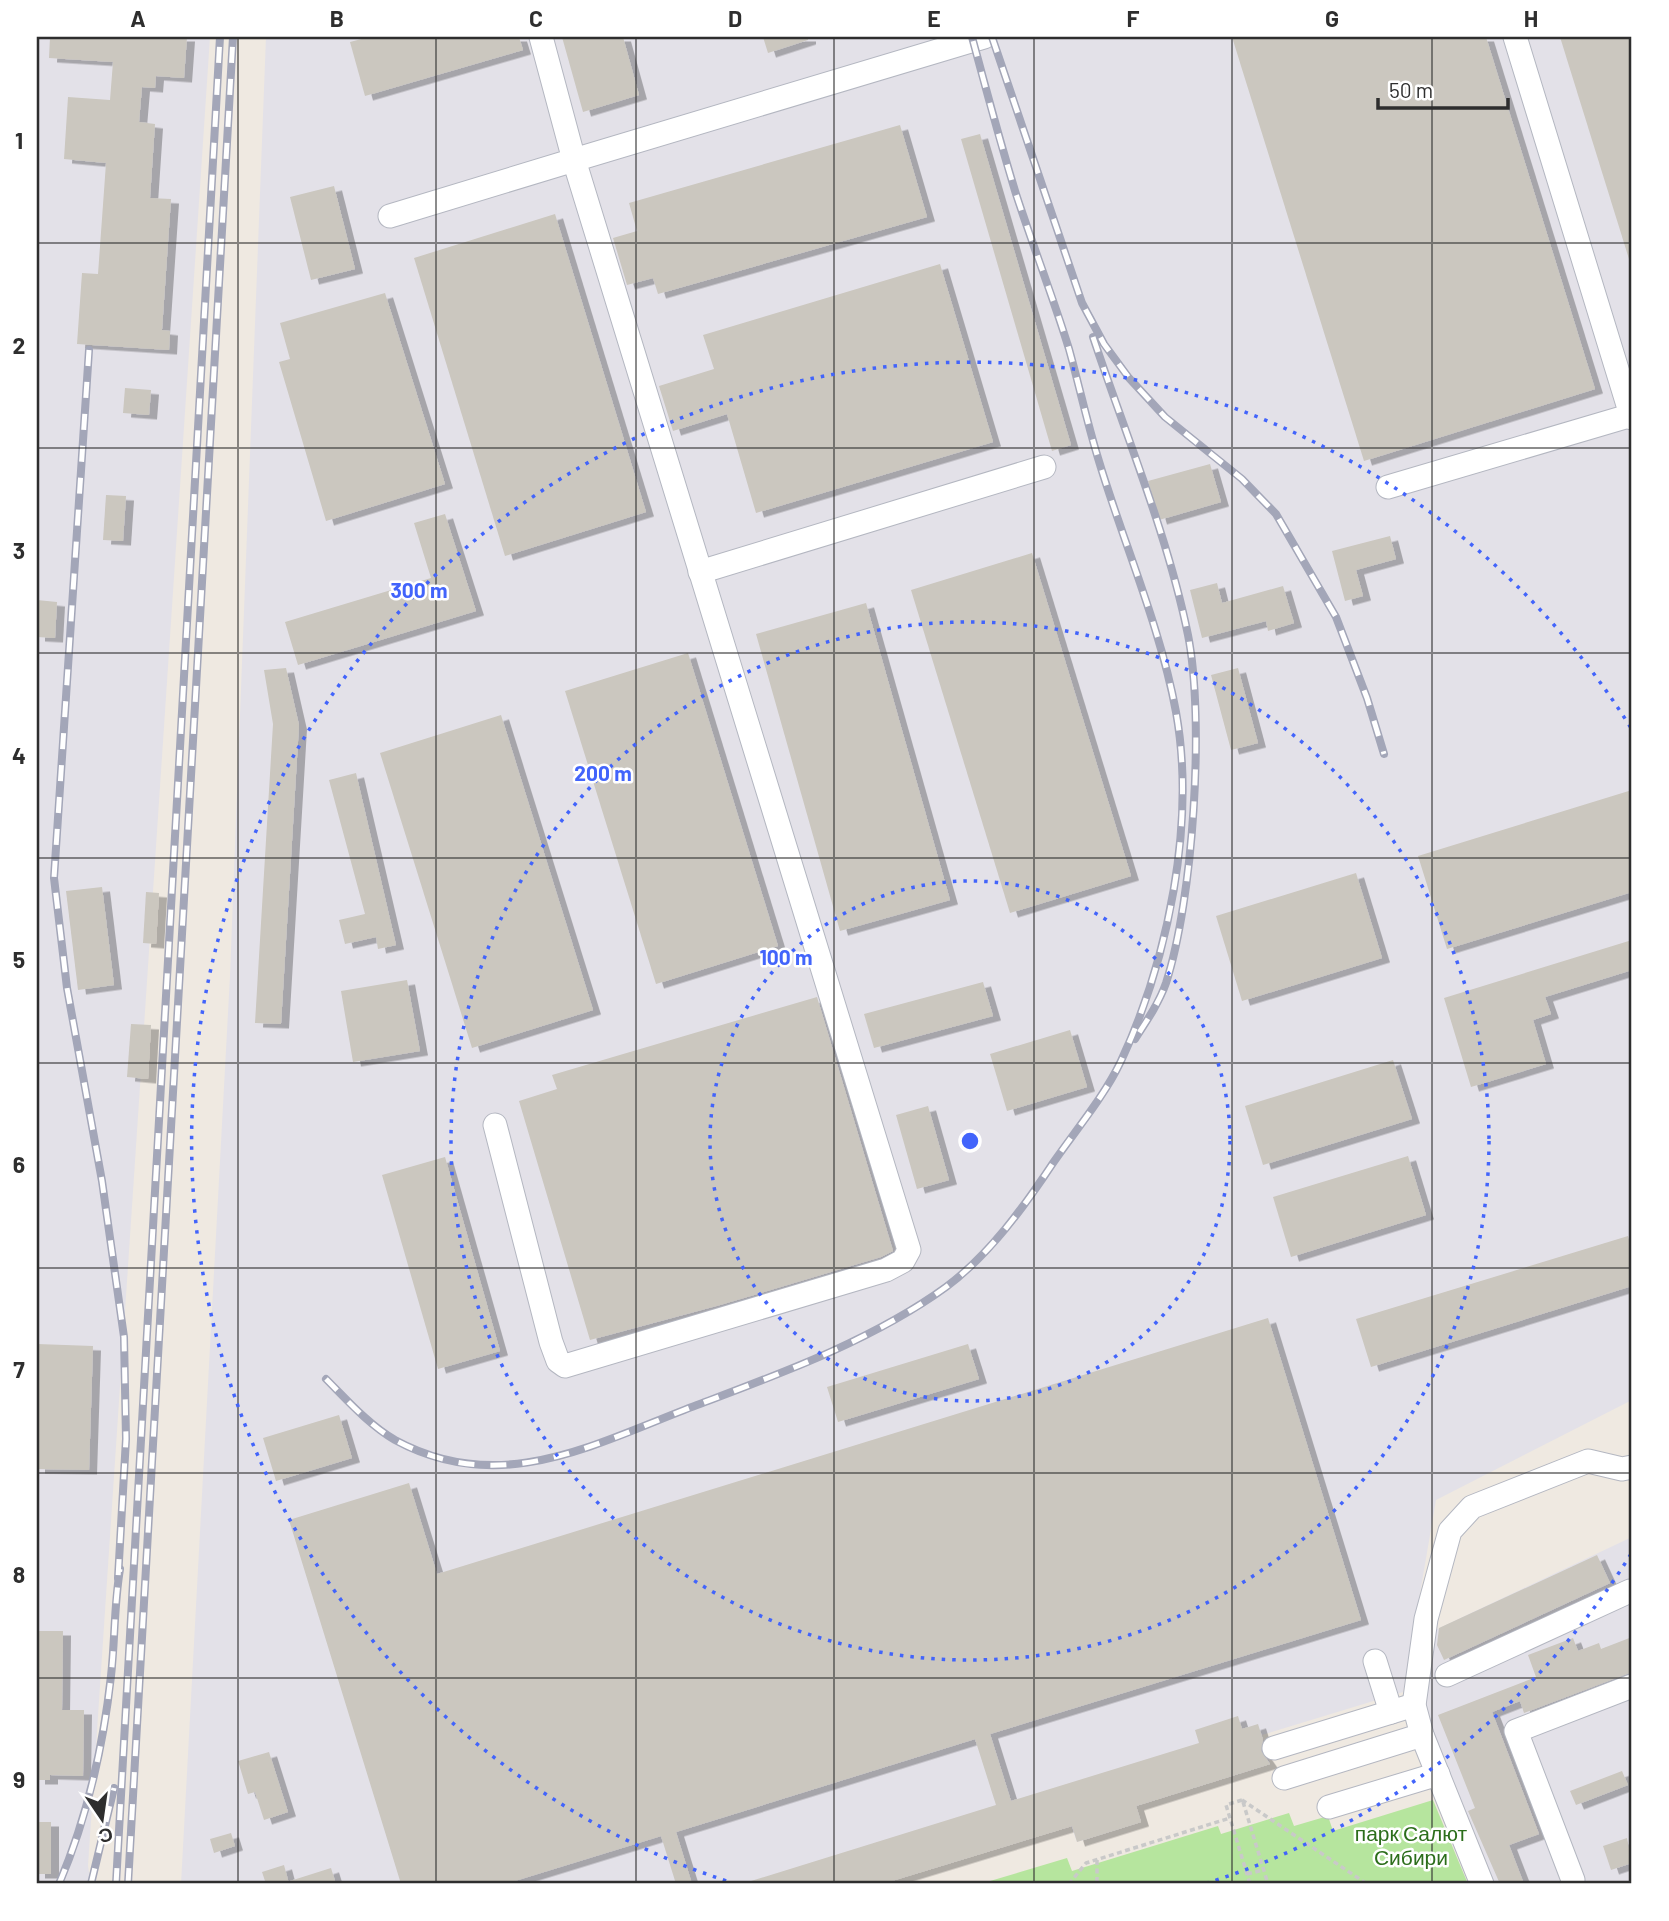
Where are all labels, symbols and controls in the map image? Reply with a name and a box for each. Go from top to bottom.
text: A [130,4,146,32]
text: B [330,4,344,32]
text: C [529,4,543,32]
text: D [728,4,742,32]
text: E [927,4,941,32]
text: F [1127,4,1140,32]
text: G [1325,4,1339,32]
text: H [1524,4,1538,32]
scale bar [1378,66,1508,110]
text: 50 m [1389,77,1433,102]
text: 1 [15,126,23,154]
text: 2 [13,331,25,359]
text: 3 [13,536,25,564]
text: 300 m [390,577,448,602]
text: 4 [12,741,26,769]
text: 200 m [574,760,632,785]
text: 100 m [759,944,813,969]
text: 5 [13,945,25,973]
centre of rings [958,1129,982,1153]
text: 6 [13,1150,25,1178]
text: 7 [13,1355,25,1383]
text: 8 [13,1560,25,1588]
text: 9 [13,1765,25,1793]
north arrow [66,1784,136,1854]
park label: парк Салют Сибири [1355,1820,1468,1869]
text: С [96,1823,115,1849]

